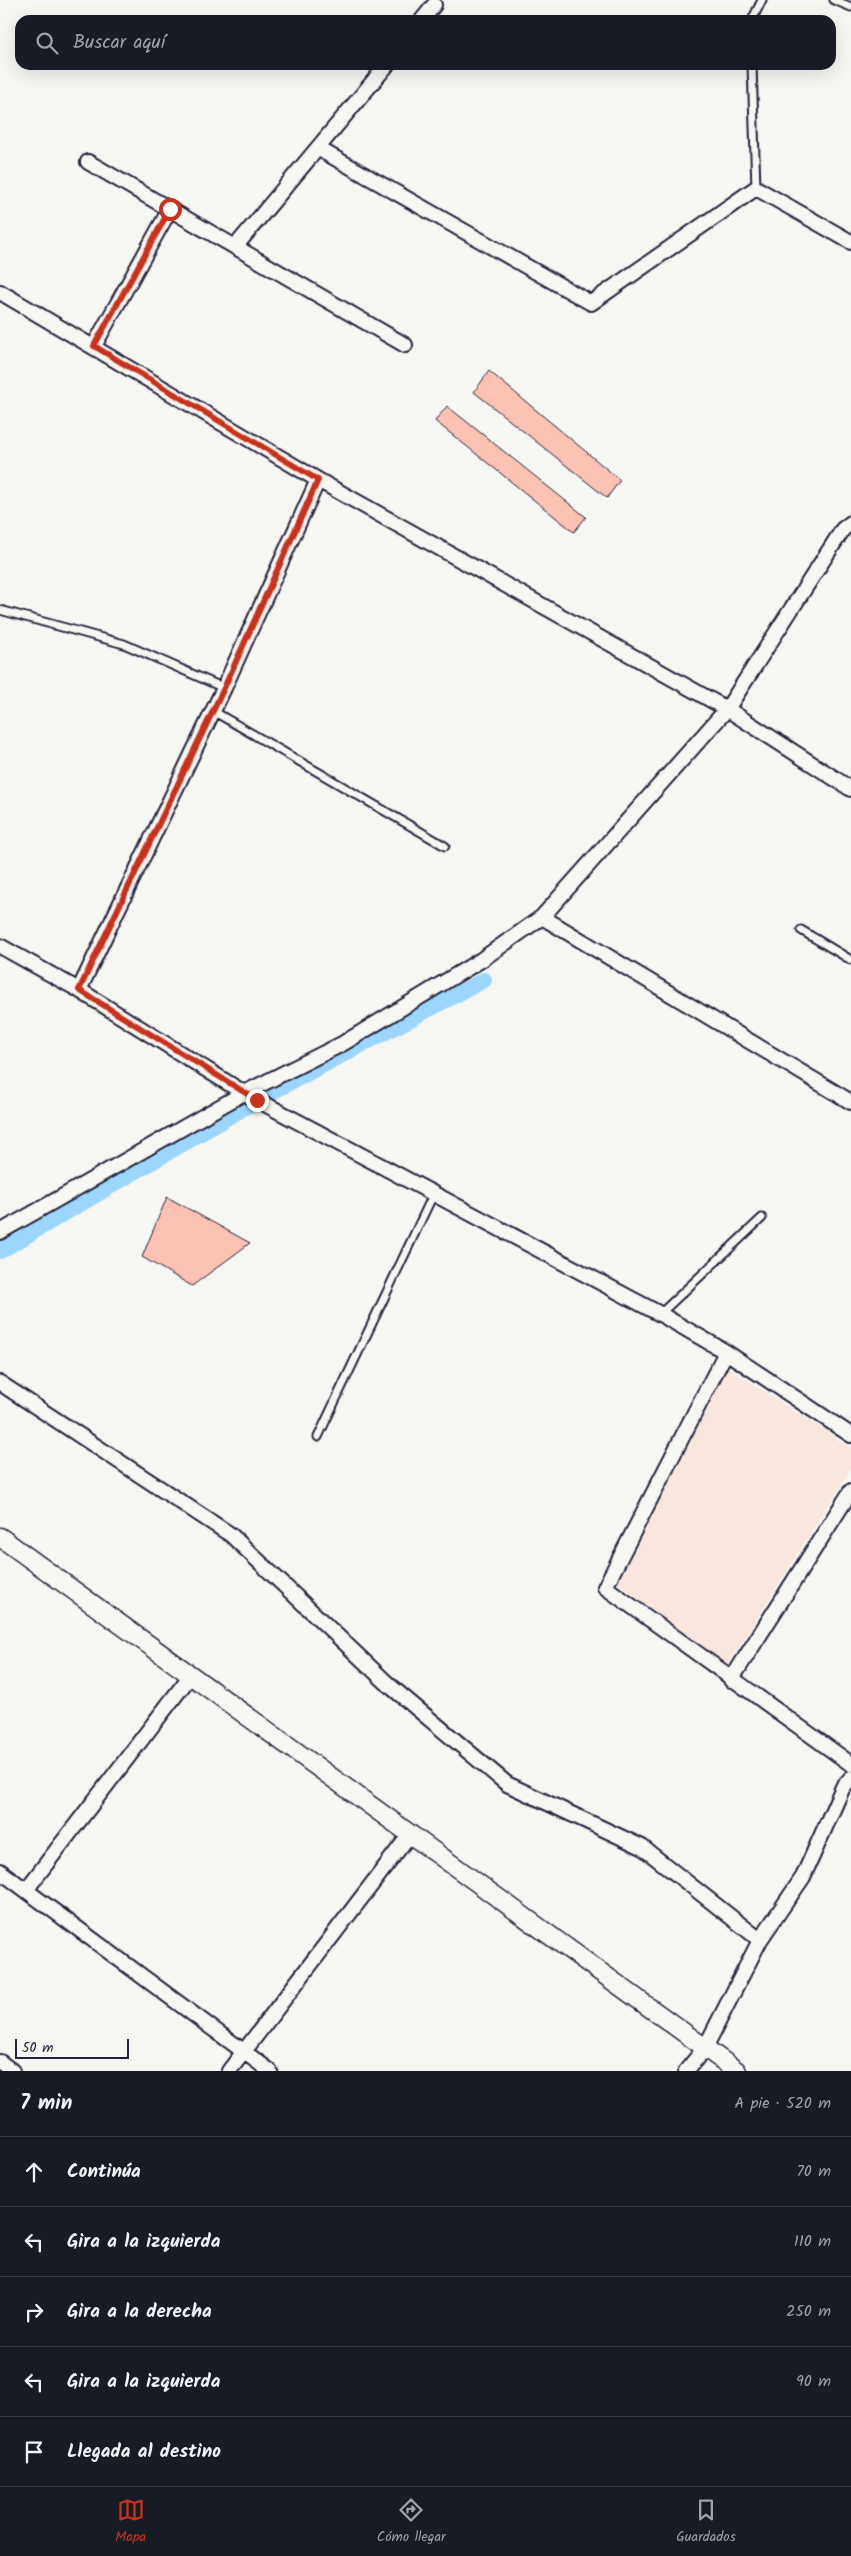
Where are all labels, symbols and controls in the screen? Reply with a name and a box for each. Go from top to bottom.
search box [15,15,836,70]
text: Buscar aquí [73,28,165,58]
icon: search [33,29,61,57]
route start [159,198,182,221]
route end [246,1089,269,1112]
scale bar [15,2036,129,2059]
text: 50 m [22,2037,53,2059]
text: 7 min [20,2087,72,2120]
text: A pie · 520 m [735,2091,831,2116]
text: Continúa [67,2157,141,2187]
icon: ahead [20,2158,48,2186]
text: 70 m [796,2159,831,2184]
text: Gira a la izquierda [67,2227,220,2257]
icon: left [20,2228,48,2256]
text: 110 m [794,2229,831,2254]
text: Gira a la derecha [67,2297,212,2327]
icon: right [20,2298,48,2326]
text: 250 m [786,2299,831,2324]
text: Gira a la izquierda [67,2367,220,2397]
icon: left [20,2368,48,2396]
text: 90 m [796,2369,831,2394]
text: Llegada al destino [67,2437,221,2467]
icon: arrive [20,2438,48,2466]
tab: Mapa [115,2496,146,2548]
tab: Cómo llegar [377,2496,446,2548]
tab: Guardados [676,2496,736,2548]

